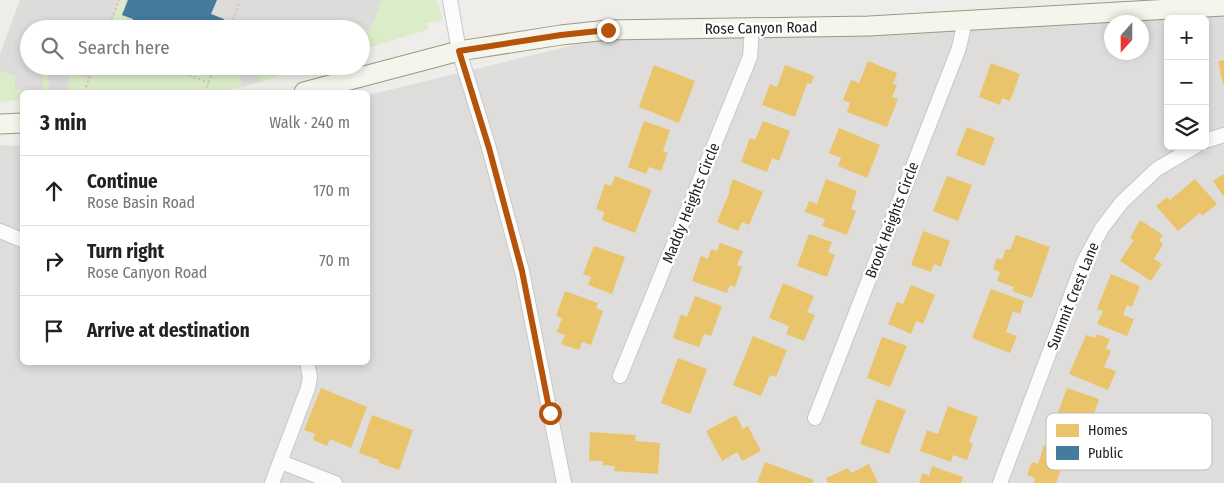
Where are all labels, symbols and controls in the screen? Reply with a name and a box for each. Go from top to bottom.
north arrow [1104,15,1149,60]
map controls [1164,15,1209,150]
button: + [1164,15,1209,60]
street label: Rose Canyon Road [704,18,818,38]
route end [597,19,620,42]
search box [20,20,370,75]
icon: search [38,34,66,62]
text: Search here [78,36,170,59]
button: − [1164,60,1209,105]
button: layers [1164,105,1209,150]
text: 3 min [40,110,87,136]
text: Walk · 240 m [269,113,350,132]
street label: Maddy Heights Circle [659,140,723,266]
street label: Brook Heights Circle [861,159,923,281]
text: Continue [87,170,158,193]
icon: ahead [40,177,68,205]
text: 170 m [313,181,350,200]
text: Rose Basin Road [87,193,195,212]
text: Turn right [87,240,164,263]
street label: Summit Crest Lane [1043,240,1103,352]
icon: right [40,247,68,275]
text: 70 m [319,251,350,270]
text: Rose Canyon Road [87,263,207,282]
icon: arrive [40,317,68,345]
text: Arrive at destination [87,319,250,342]
route start [539,402,562,425]
legend [1046,413,1212,470]
text: Homes [1088,422,1128,439]
text: Public [1088,445,1123,462]

